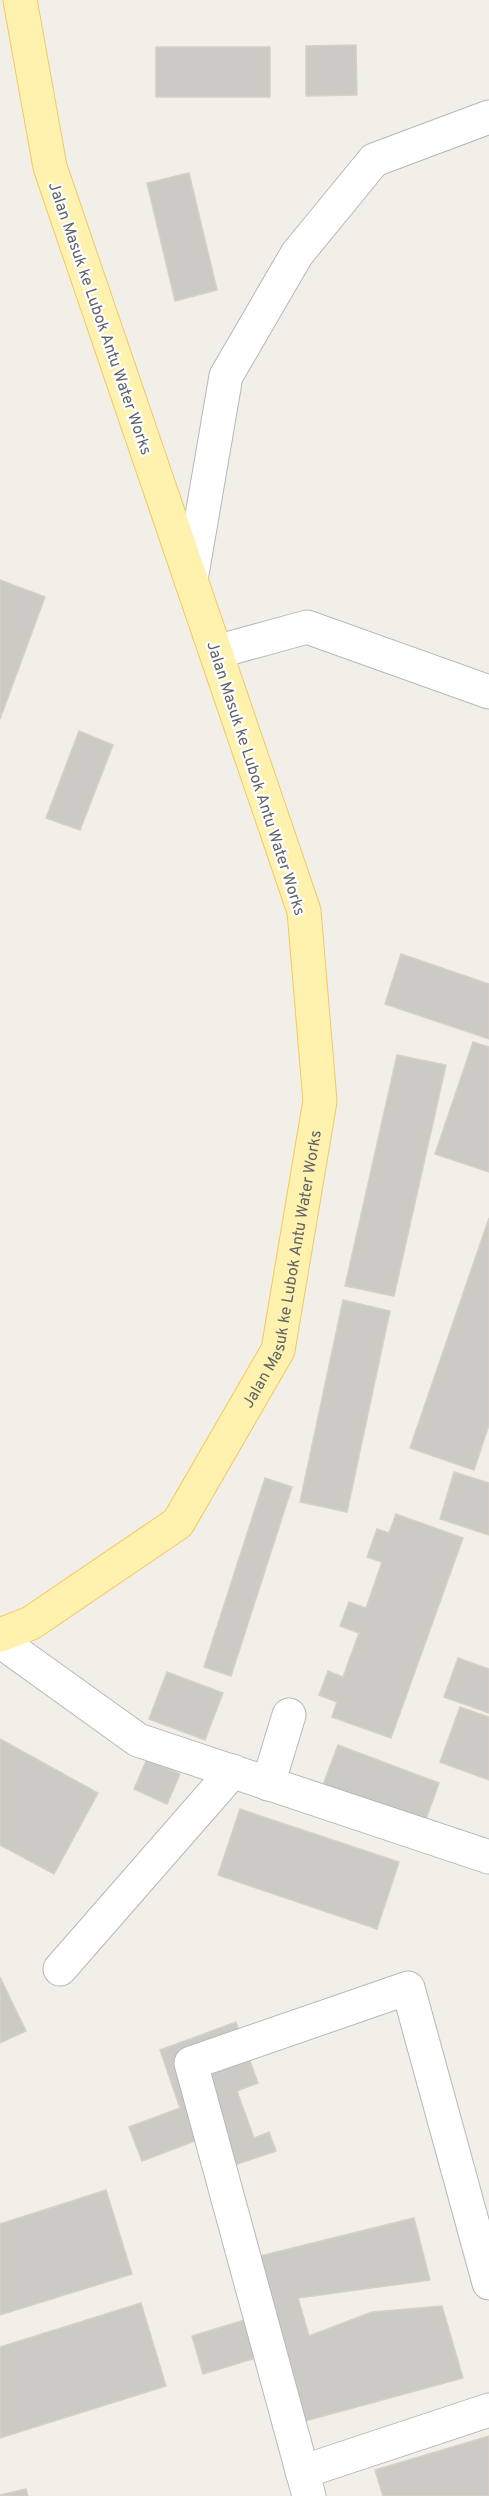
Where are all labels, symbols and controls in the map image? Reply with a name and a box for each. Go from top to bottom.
street label: Jalan Masuk ke Lubok Antu Water Works [43,180,155,458]
street label: Jalan Masuk ke Lubok Antu Water Works [201,639,309,918]
street label: Jalan Masuk ke Lubok Antu Water Works [239,1129,327,1412]

